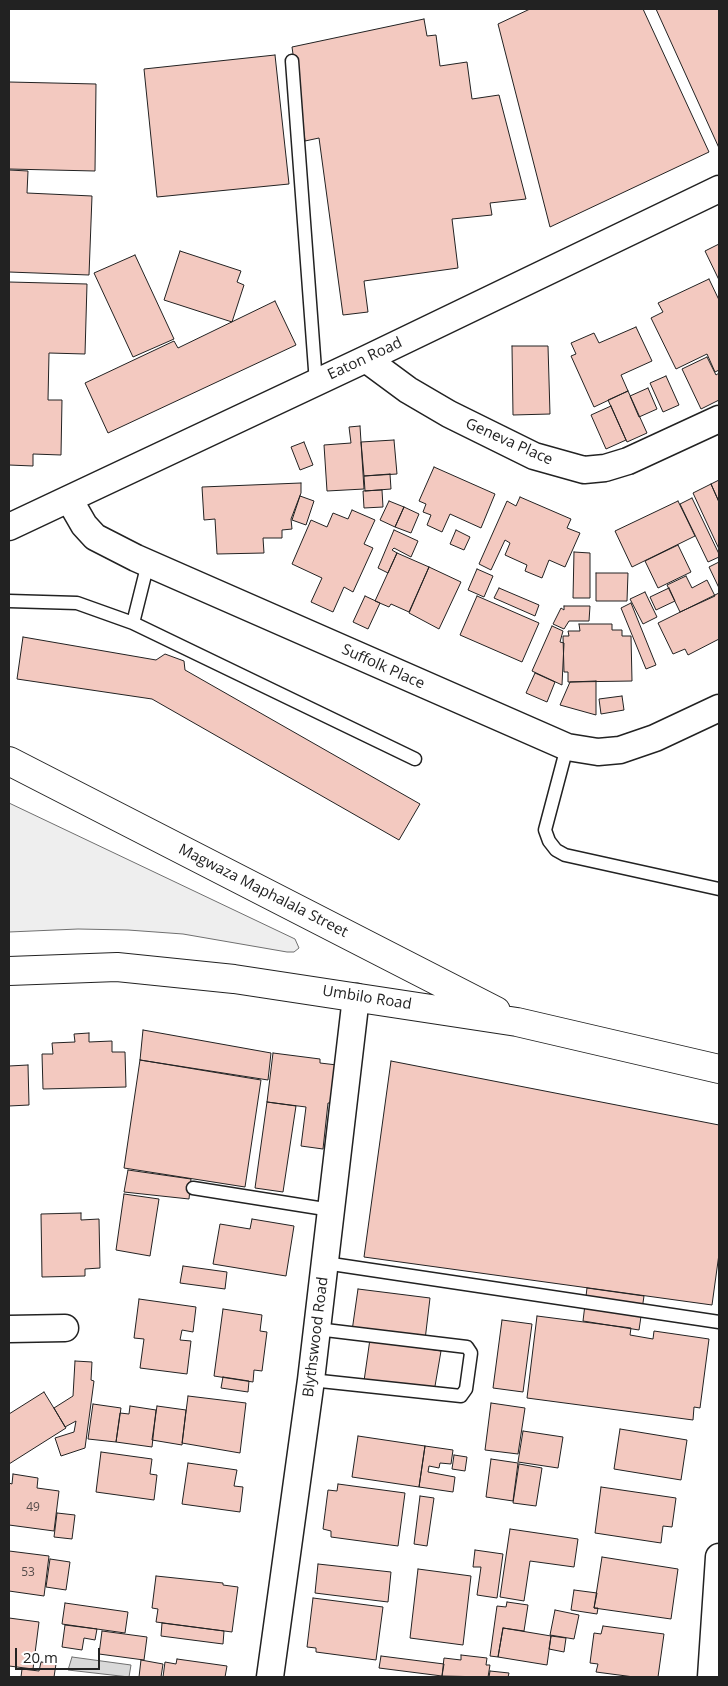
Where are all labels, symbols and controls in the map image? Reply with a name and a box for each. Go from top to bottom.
street label: Eaton Road [325,334,405,384]
street label: Geneva Place [463,415,555,469]
street label: Suffolk Place [339,641,427,693]
street label: Magwaza Maphalala Street [175,840,351,942]
street label: Umbilo Road [321,982,413,1014]
street label: Blythswood Road [300,1276,332,1398]
house number: 49 [26,1501,40,1515]
house number: 53 [21,1566,35,1580]
scale bar [18,1638,102,1670]
text: 20 m [23,1647,58,1667]

